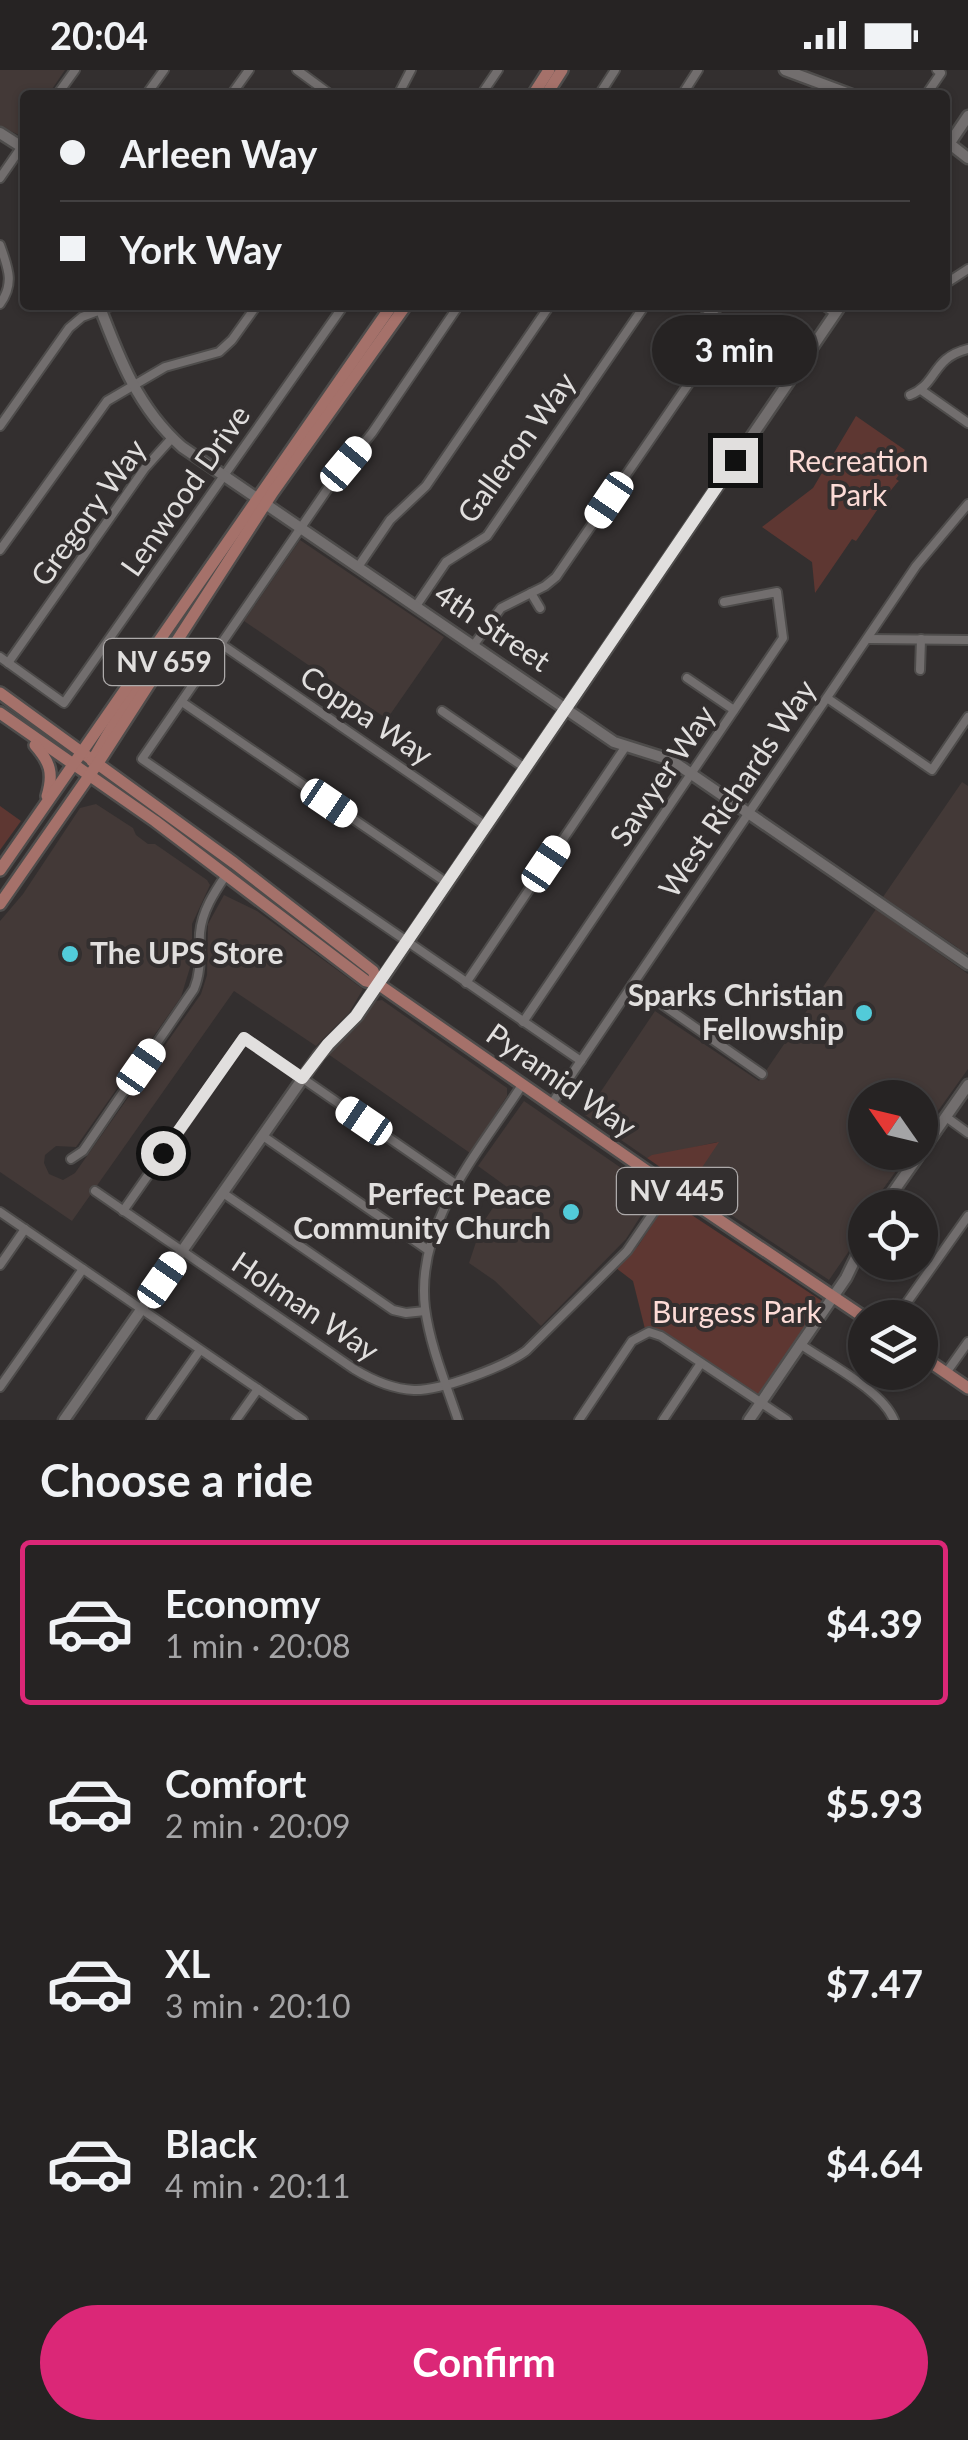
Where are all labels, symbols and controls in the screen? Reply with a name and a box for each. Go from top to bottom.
text: 20:04 [50,12,148,58]
text: Arleen Way [120,130,317,176]
text: York Way [120,226,282,272]
callout: 3 min [652,315,818,385]
text: 3 min [695,330,774,369]
street label: Galleron Way [449,364,582,529]
street label: Lenwood Drive [112,398,257,582]
street label: Gregory Way [22,431,153,592]
car [315,431,377,497]
route end [713,438,758,483]
park label: Recreation Park [787,442,929,512]
car [580,467,638,533]
street label: 4th Street [429,575,558,678]
road number: NV 659 [104,639,224,685]
street label: Coppa Way [294,657,441,772]
street label: West Richards Way [650,672,823,904]
street label: Sawyer Way [601,697,722,852]
car [296,774,362,832]
car [517,831,575,897]
place label: The UPS Store [90,934,283,970]
marker: The UPS Store [59,943,81,965]
place label: Sparks Christian Fellowship [628,976,844,1046]
marker: Sparks Christian Fellowship [853,1002,875,1024]
street label: Pyramid Way [480,1015,644,1144]
car [112,1034,170,1100]
north arrow [848,1080,938,1170]
map controls [848,1080,938,1390]
car [331,1092,397,1150]
route start [141,1131,186,1176]
road number: NV 445 [617,1168,737,1214]
place label: Perfect Peace Community Church [293,1175,551,1245]
button: locate [848,1190,938,1280]
marker: Perfect Peace Community Church [560,1201,582,1223]
street label: Holman Way [226,1243,387,1368]
car [133,1247,191,1313]
park label: Burgess Park [652,1293,823,1329]
button: layers [848,1300,938,1390]
text: Choose a ride [40,1453,313,1507]
icon: car [45,1578,135,1668]
text: Economy [165,1580,320,1626]
text: $4.39 [826,1600,923,1646]
text: 1 min · 20:08 [165,1626,351,1665]
icon: car [45,1758,135,1848]
text: Comfort [165,1760,306,1806]
text: $5.93 [826,1780,923,1826]
text: 2 min · 20:09 [165,1806,351,1845]
icon: car [45,1938,135,2028]
text: XL [165,1940,210,1986]
text: $7.47 [826,1960,923,2006]
text: 3 min · 20:10 [165,1986,351,2025]
icon: car [45,2118,135,2208]
text: Black [165,2120,257,2166]
text: $4.64 [826,2140,923,2186]
text: 4 min · 20:11 [165,2166,351,2205]
button: Confirm [40,2305,928,2420]

